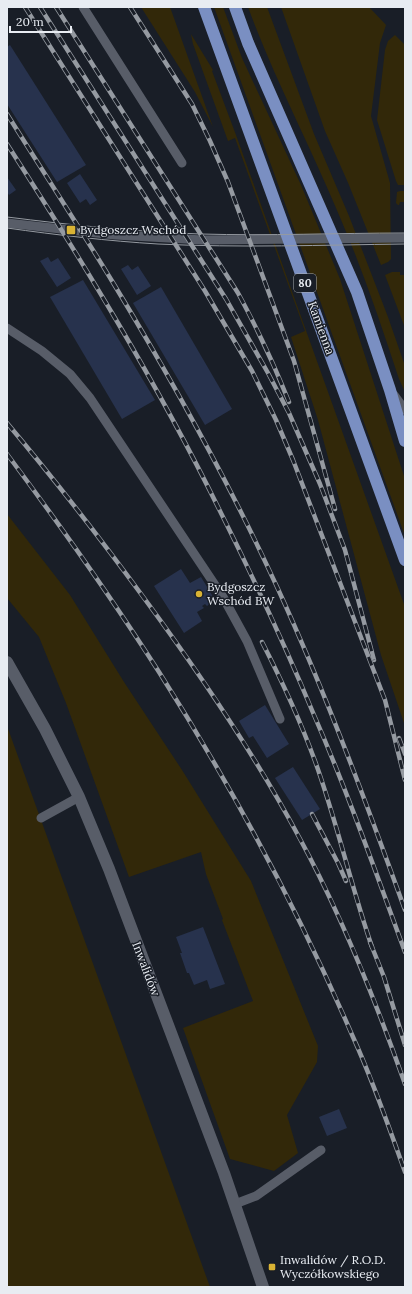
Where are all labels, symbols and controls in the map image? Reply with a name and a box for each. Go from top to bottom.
scale bar [10,8,71,34]
text: 20 m [16,14,44,29]
place label: Bydgoszcz Wschód [80,222,186,237]
marker: Bydgoszcz Wschód [65,224,77,236]
road number: 80 [294,274,316,292]
street label: Kamienna [305,299,338,357]
place label: Bydgoszcz Wschód BW [207,579,275,608]
marker: Bydgoszcz Wschód BW [194,589,204,599]
street label: Inwalidów [129,940,164,998]
place label: Inwalidów / R.O.D. Wyczółkowskiego [280,1252,386,1281]
marker: Inwalidów / R.O.D. Wyczółkowskiego [267,1262,277,1272]

